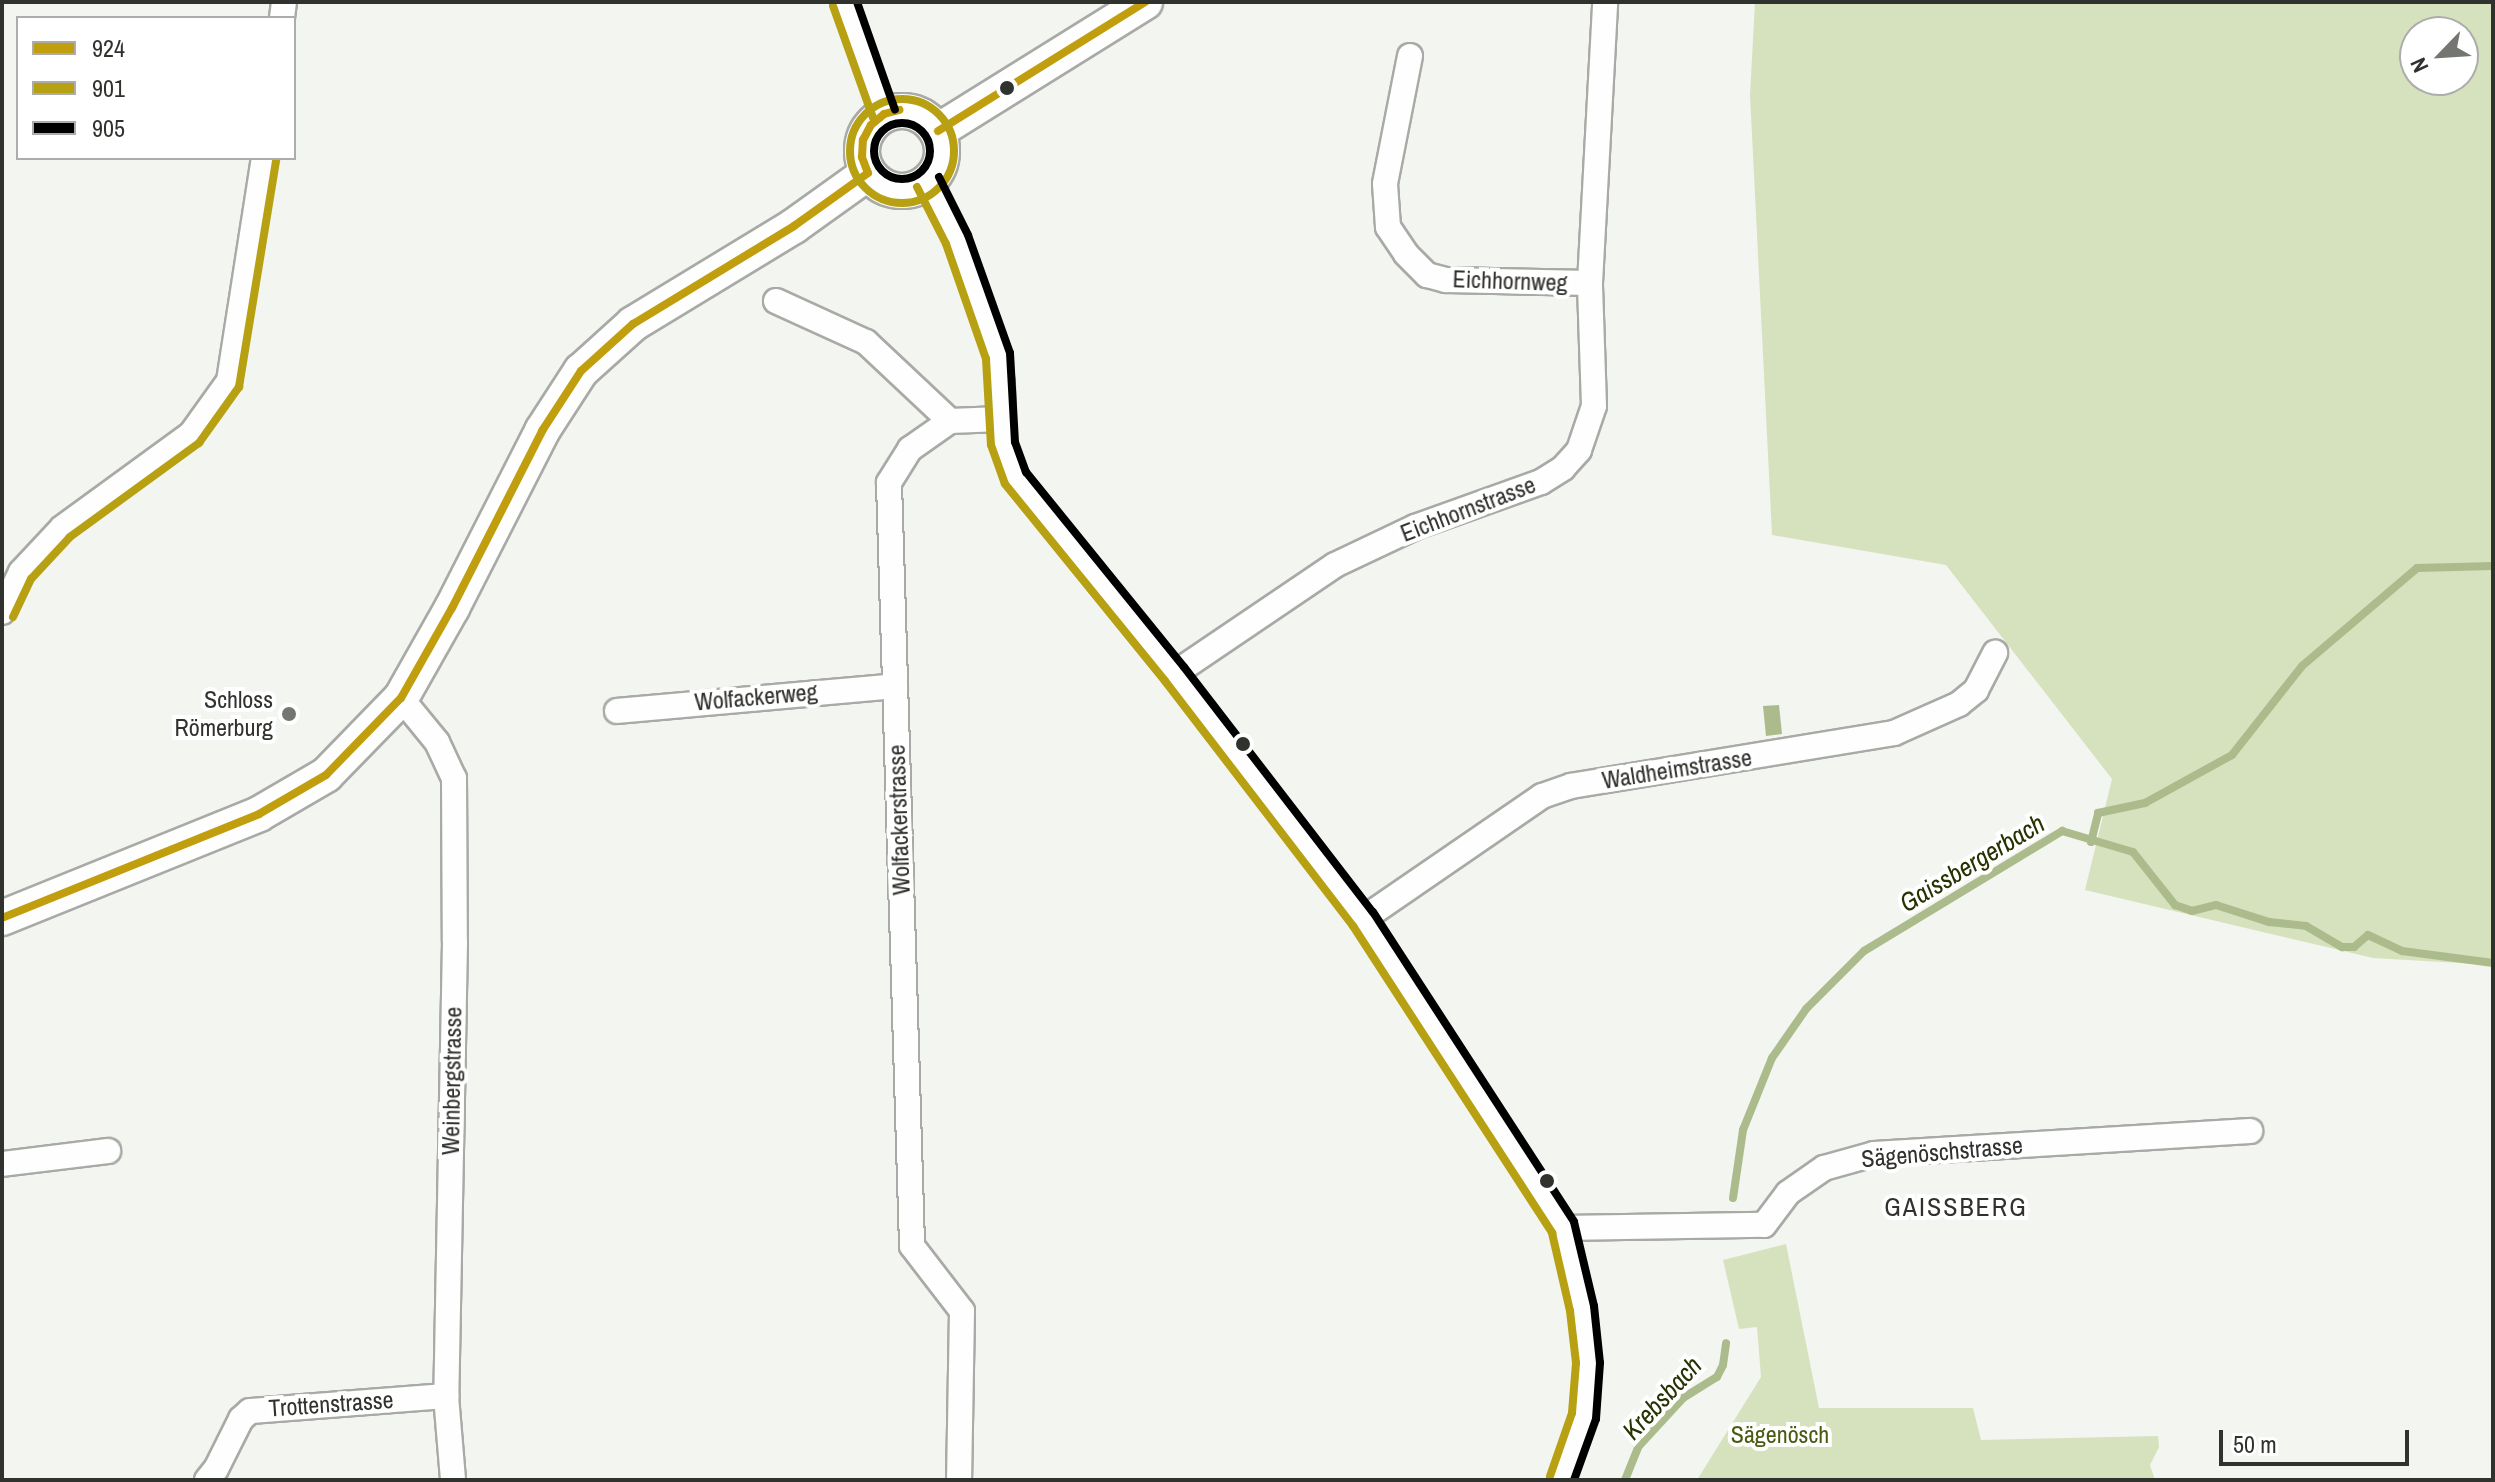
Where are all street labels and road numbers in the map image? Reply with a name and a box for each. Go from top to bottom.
street label: Eichhornweg [1452,265,1568,297]
street label: Eichhornstrasse [1396,470,1540,548]
street label: Wolfackerweg [693,677,819,717]
street label: Waldheimstrasse [1600,743,1754,795]
street label: Wolfackerstrasse [882,744,916,896]
street label: Weinbergstrasse [436,1007,468,1155]
street label: Sägenöschstrasse [1860,1131,2024,1173]
street label: Trottenstrasse [268,1385,394,1423]

